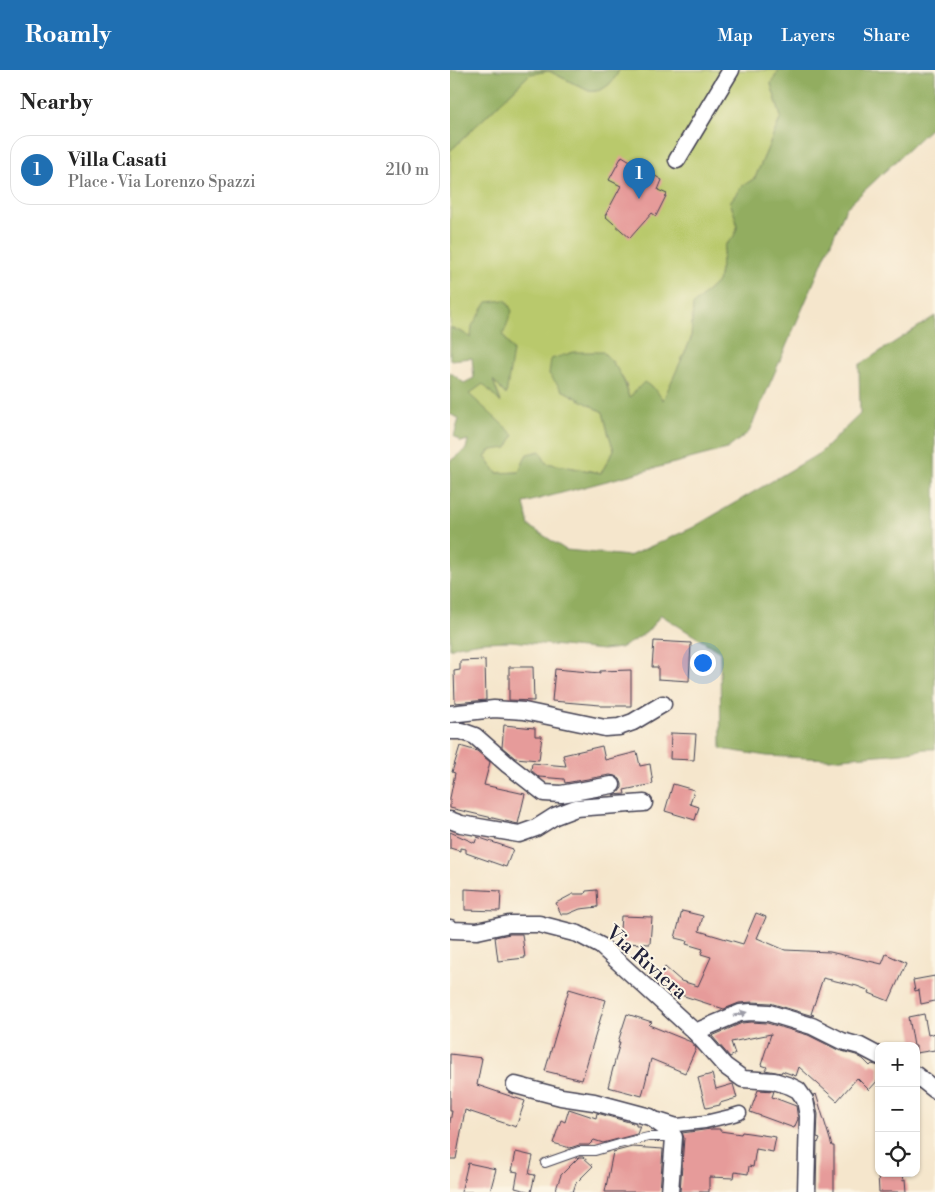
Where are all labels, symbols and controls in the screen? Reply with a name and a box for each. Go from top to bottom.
text: Roamly [25,20,111,50]
text: Map [718,24,753,47]
text: Layers [781,24,835,47]
text: Share [863,24,910,47]
text: Nearby [20,90,93,116]
text: Villa Casati [68,148,167,172]
pin: 1 [623,158,655,199]
text: 1 [33,160,41,180]
text: 210 m [385,160,429,180]
text: Place · Via Lorenzo Spazzi [68,172,256,192]
your location [690,650,716,676]
street label: Via Riviera [599,920,693,1006]
one-way arrow [732,1010,747,1018]
map controls [875,1042,920,1177]
button: + [875,1042,920,1087]
button: − [875,1087,920,1132]
button: locate [875,1132,920,1177]

